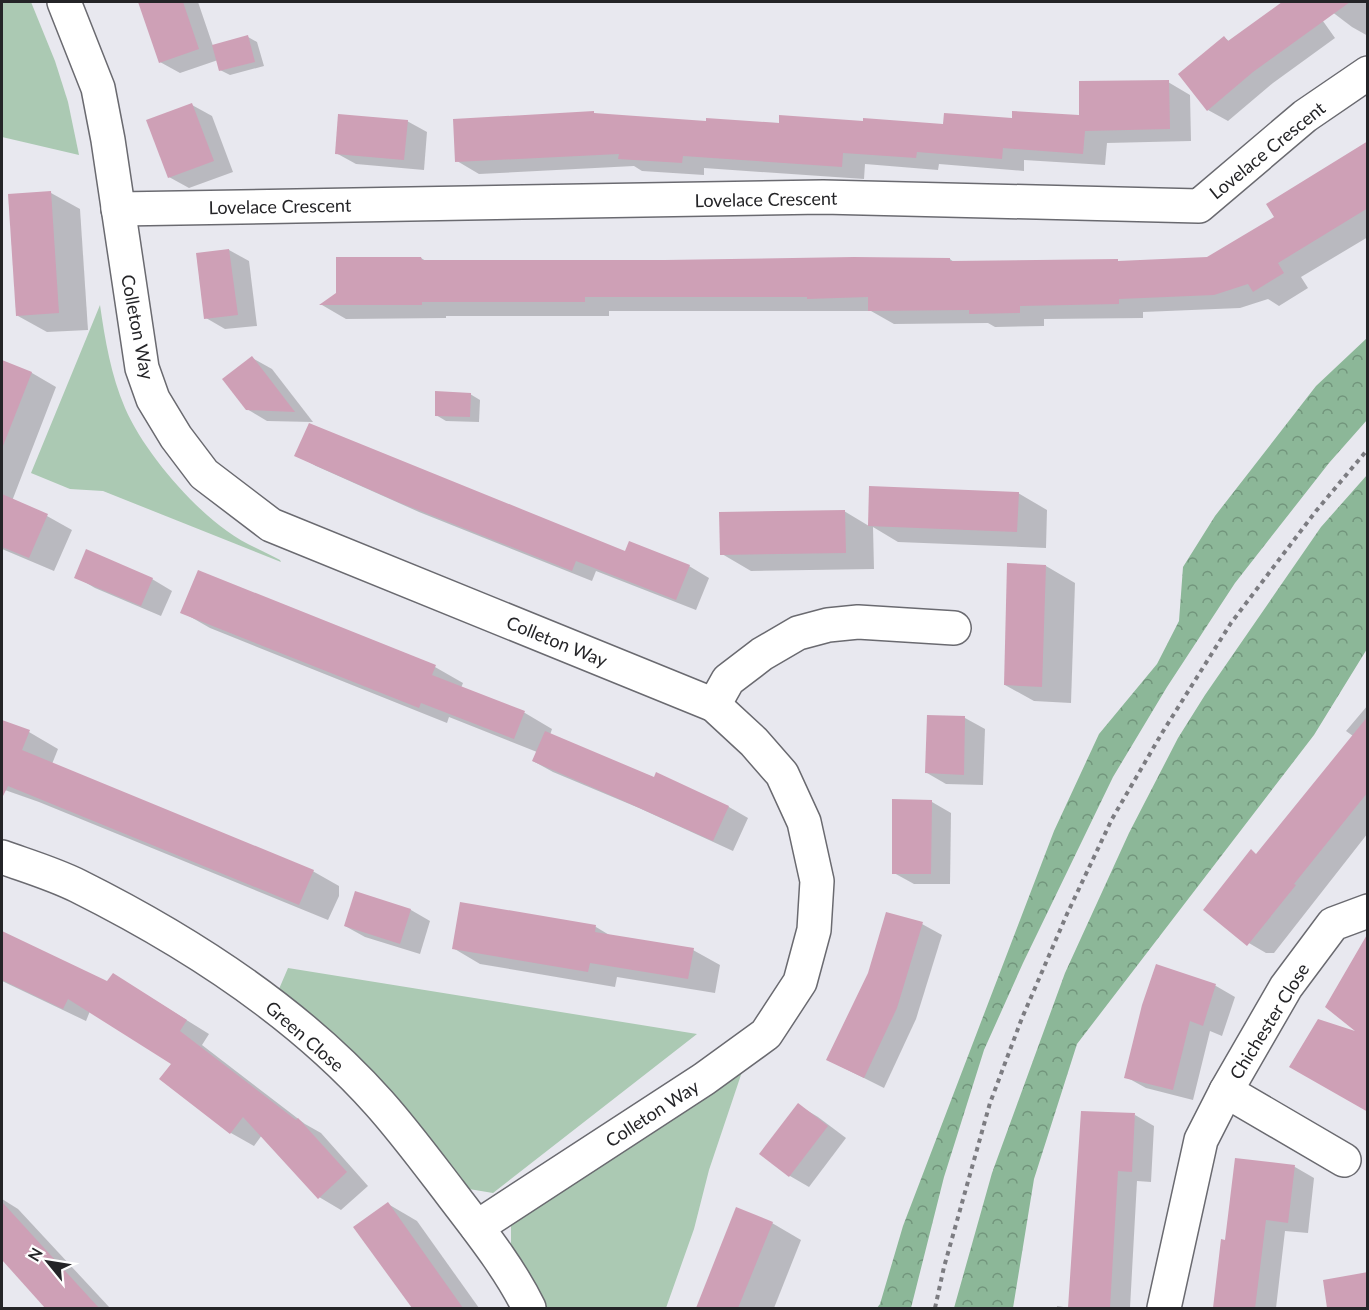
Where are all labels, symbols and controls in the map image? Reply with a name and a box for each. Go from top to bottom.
street label: Lovelace Crescent [1205,96,1330,203]
street label: Lovelace Crescent [695,187,838,211]
street label: Lovelace Crescent [209,194,352,218]
street label: Colleton Way [117,273,159,382]
street label: Colleton Way [503,611,611,671]
street label: Chichester Close [1224,959,1314,1083]
street label: Green Close [261,996,349,1076]
street label: Colleton Way [601,1074,703,1151]
north arrow [18,1232,78,1292]
text: N [23,1244,46,1264]

